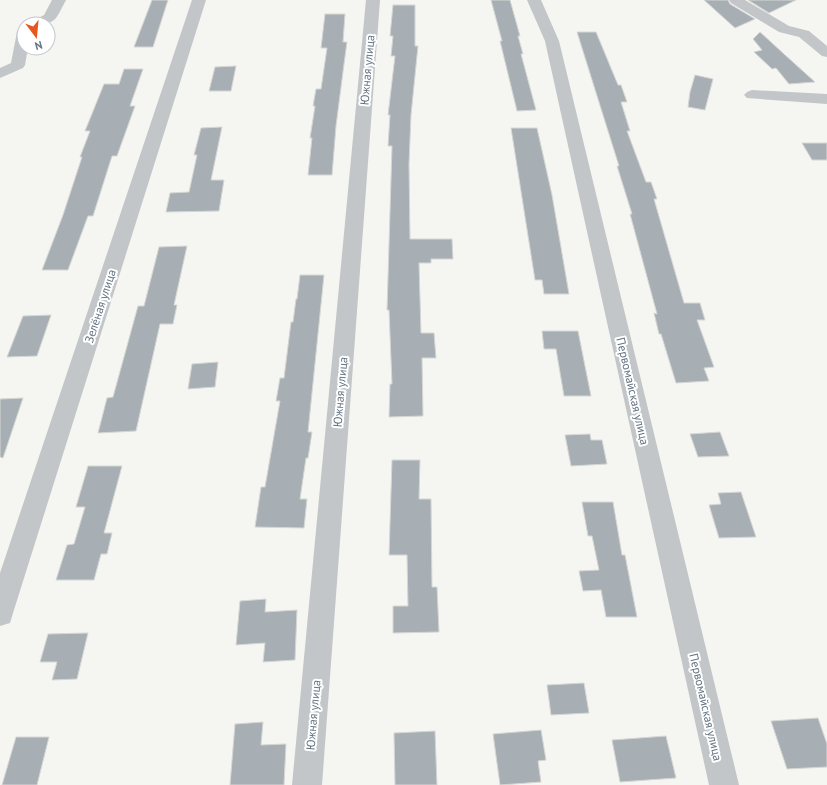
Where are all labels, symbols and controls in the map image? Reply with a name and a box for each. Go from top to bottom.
north arrow [16,16,56,56]
street label: Южная улица [356,34,378,106]
text: N [33,38,44,53]
street label: Зелёная улица [81,267,119,345]
street label: Первомайская улица [613,336,653,446]
street label: Южная улица [329,356,351,428]
street label: Первомайская улица [686,652,726,762]
street label: Южная улица [302,679,324,751]

